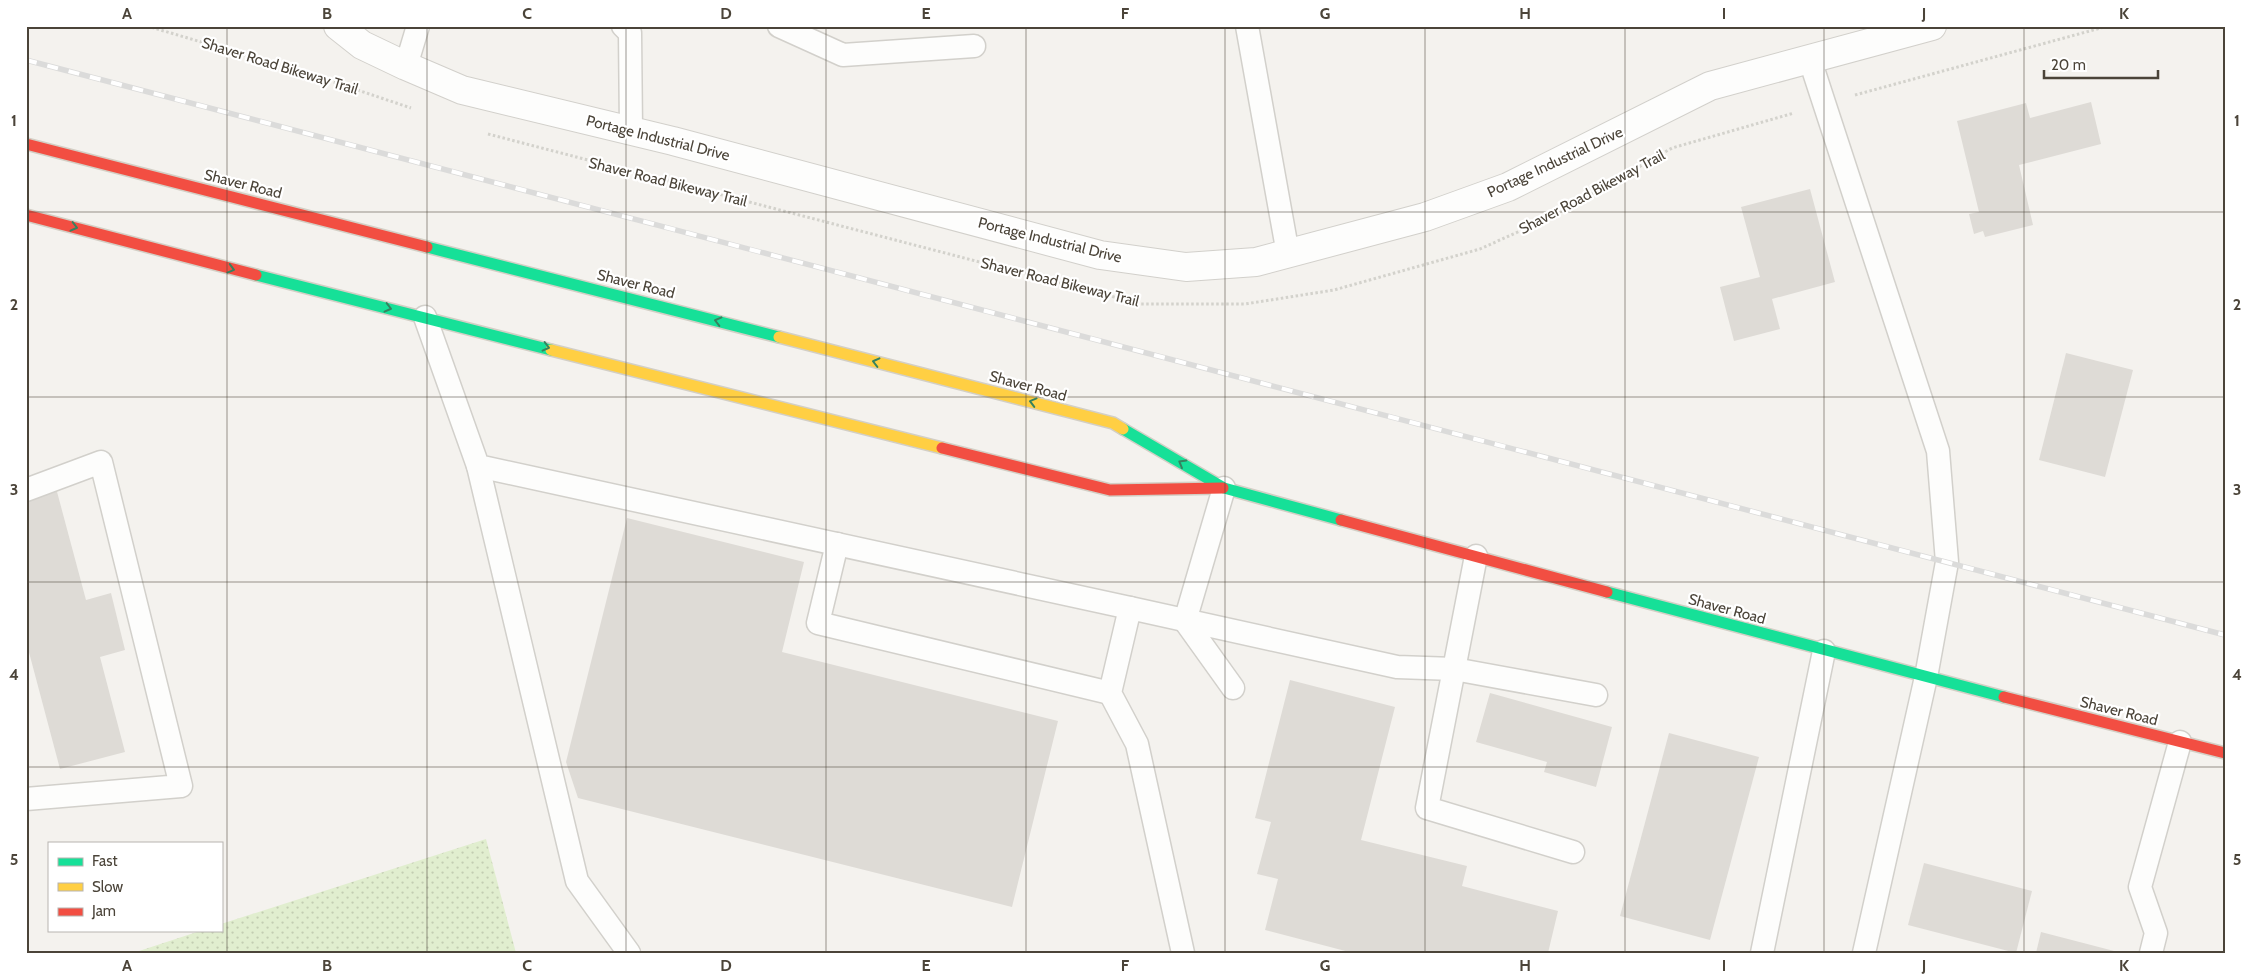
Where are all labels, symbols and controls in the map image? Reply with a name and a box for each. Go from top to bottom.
text: A [122,4,132,23]
text: B [322,4,332,23]
text: C [522,4,532,23]
text: D [720,4,732,23]
text: E [921,4,931,23]
text: F [1121,4,1130,23]
text: G [1320,4,1330,23]
text: H [1519,4,1531,23]
text: I [1722,4,1726,23]
text: J [1921,4,1926,23]
text: K [2119,4,2129,23]
street label: Shaver Road Bikeway Trail [200,34,361,99]
scale bar [2044,48,2157,80]
text: 20 m [2051,56,2086,74]
text: 1 [11,111,17,130]
street label: Portage Industrial Drive [584,111,732,165]
text: 1 [2234,111,2240,130]
street label: Portage Industrial Drive [1484,123,1626,201]
street label: Shaver Road Bikeway Trail [1516,146,1668,238]
street label: Shaver Road Bikeway Trail [587,154,750,211]
street label: Shaver Road [202,166,284,202]
street label: Portage Industrial Drive [976,213,1124,267]
one-way arrow [69,221,77,231]
street label: Shaver Road Bikeway Trail [979,254,1142,311]
one-way arrow [226,263,234,273]
street label: Shaver Road [595,266,677,302]
text: 2 [10,295,18,314]
text: 2 [2233,295,2241,314]
one-way arrow [384,302,393,313]
one-way arrow [714,316,723,327]
one-way arrow [541,341,550,352]
one-way arrow [872,357,880,367]
street label: Shaver Road [987,367,1069,405]
one-way arrow [1029,398,1037,408]
one-way arrow [1178,460,1187,470]
text: 3 [10,480,18,499]
text: 3 [2233,480,2241,499]
street label: Shaver Road [1686,590,1768,628]
text: 4 [9,665,19,684]
text: 4 [2232,665,2242,684]
street label: Shaver Road [2078,693,2160,729]
legend [48,842,222,932]
text: 5 [10,850,18,869]
text: 5 [2233,850,2241,869]
text: Fast [92,852,117,870]
text: Slow [92,878,123,896]
text: Jam [91,902,116,920]
text: A [122,956,132,975]
text: B [322,956,332,975]
text: C [522,956,532,975]
text: D [720,956,732,975]
text: E [921,956,931,975]
text: F [1121,956,1130,975]
text: G [1320,956,1330,975]
text: H [1519,956,1531,975]
text: I [1722,956,1726,975]
text: J [1921,956,1926,975]
text: K [2119,956,2129,975]

